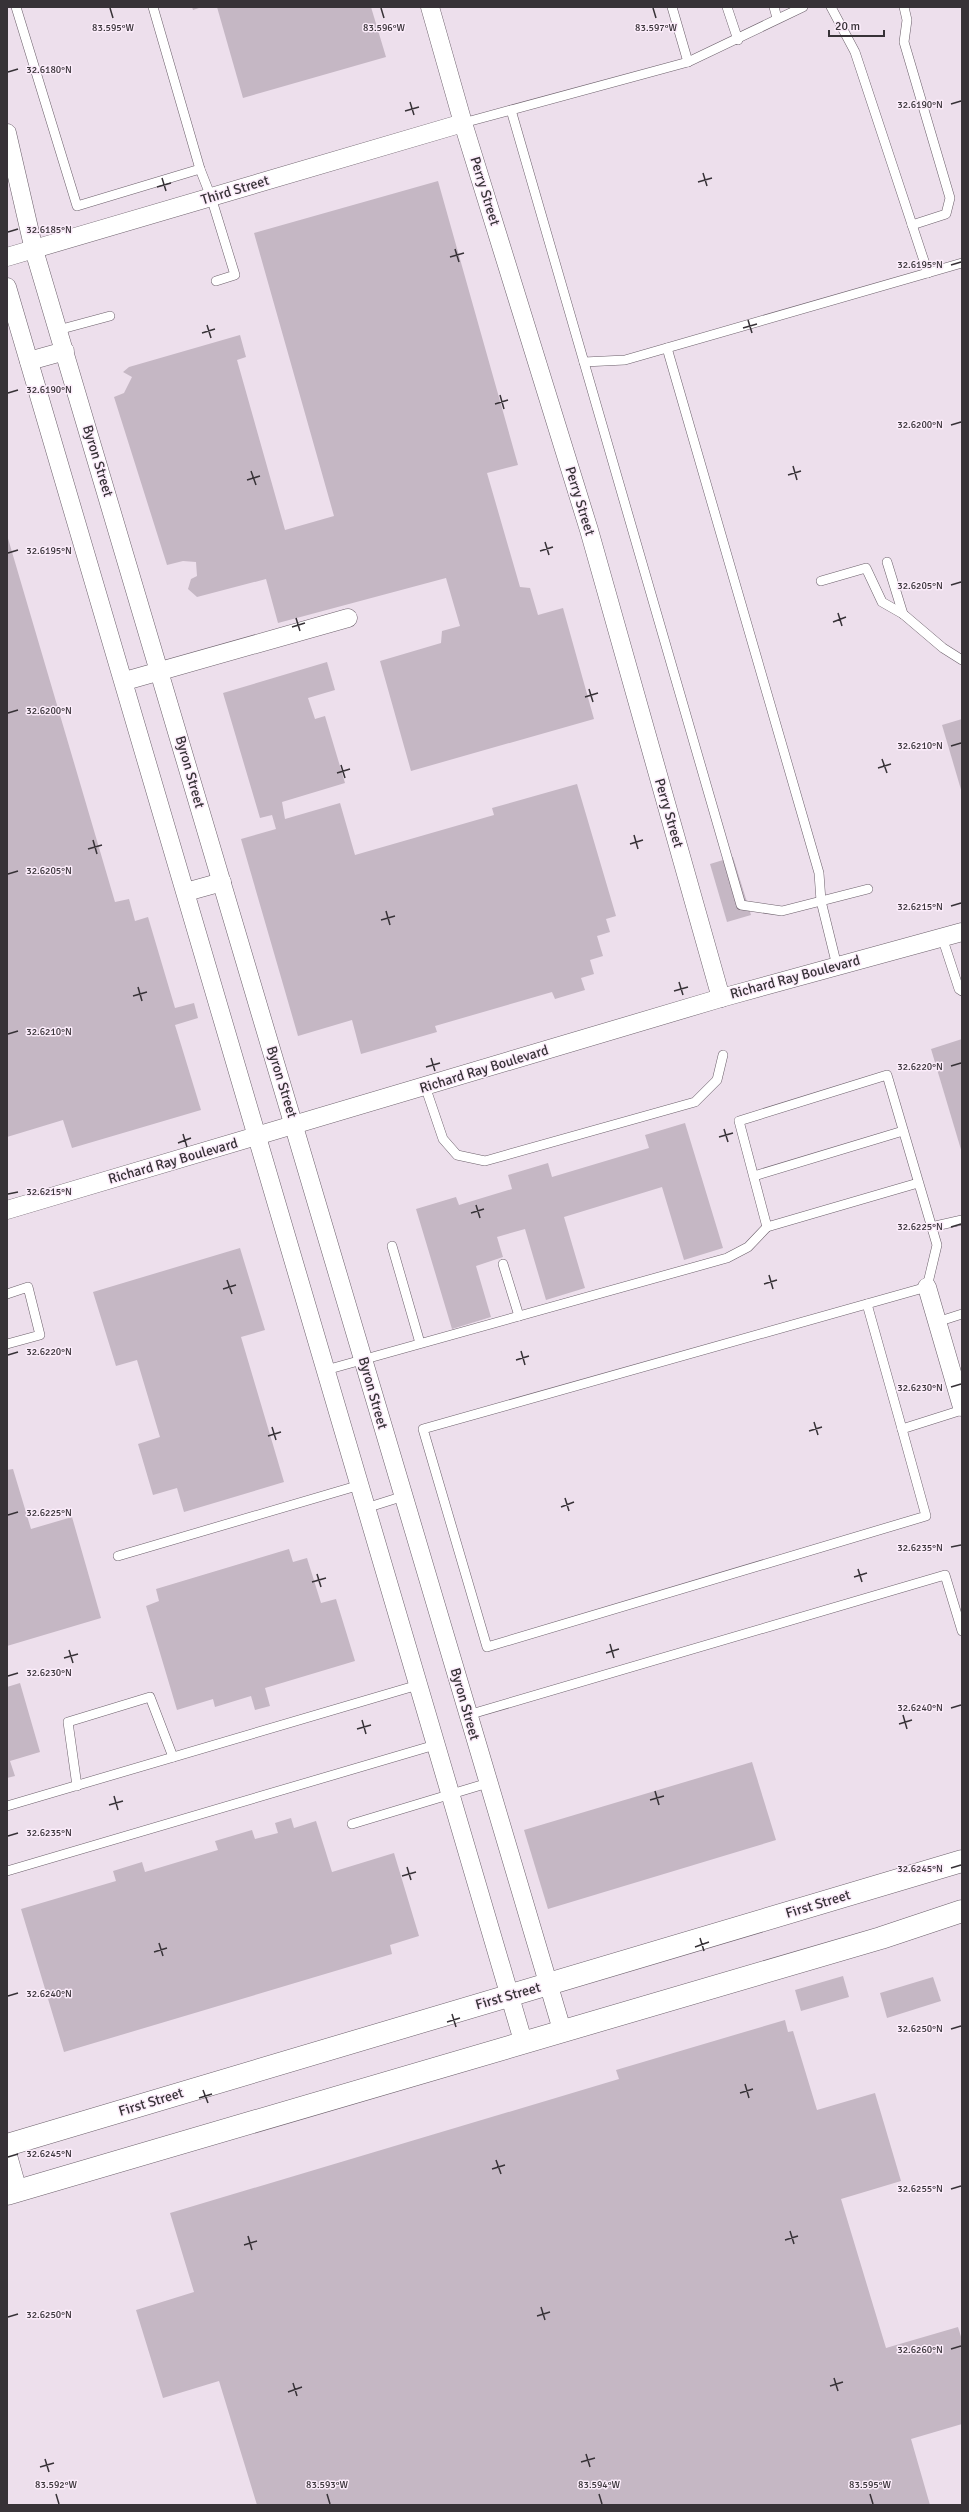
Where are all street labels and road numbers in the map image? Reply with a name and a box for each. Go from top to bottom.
street label: Perry Street [466,154,504,228]
street label: Third Street [199,172,271,208]
street label: Byron Street [79,423,117,499]
street label: Perry Street [561,464,599,538]
street label: Byron Street [172,734,208,810]
street label: Perry Street [651,776,687,850]
street label: Richard Ray Boulevard [728,951,862,1003]
street label: Richard Ray Boulevard [417,1041,551,1097]
street label: Byron Street [263,1044,301,1120]
street label: Richard Ray Boulevard [106,1134,240,1188]
street label: Byron Street [355,1355,391,1431]
street label: Byron Street [447,1666,483,1742]
street label: First Street [784,1886,853,1922]
street label: First Street [474,1979,543,2013]
street label: First Street [117,2084,186,2120]

